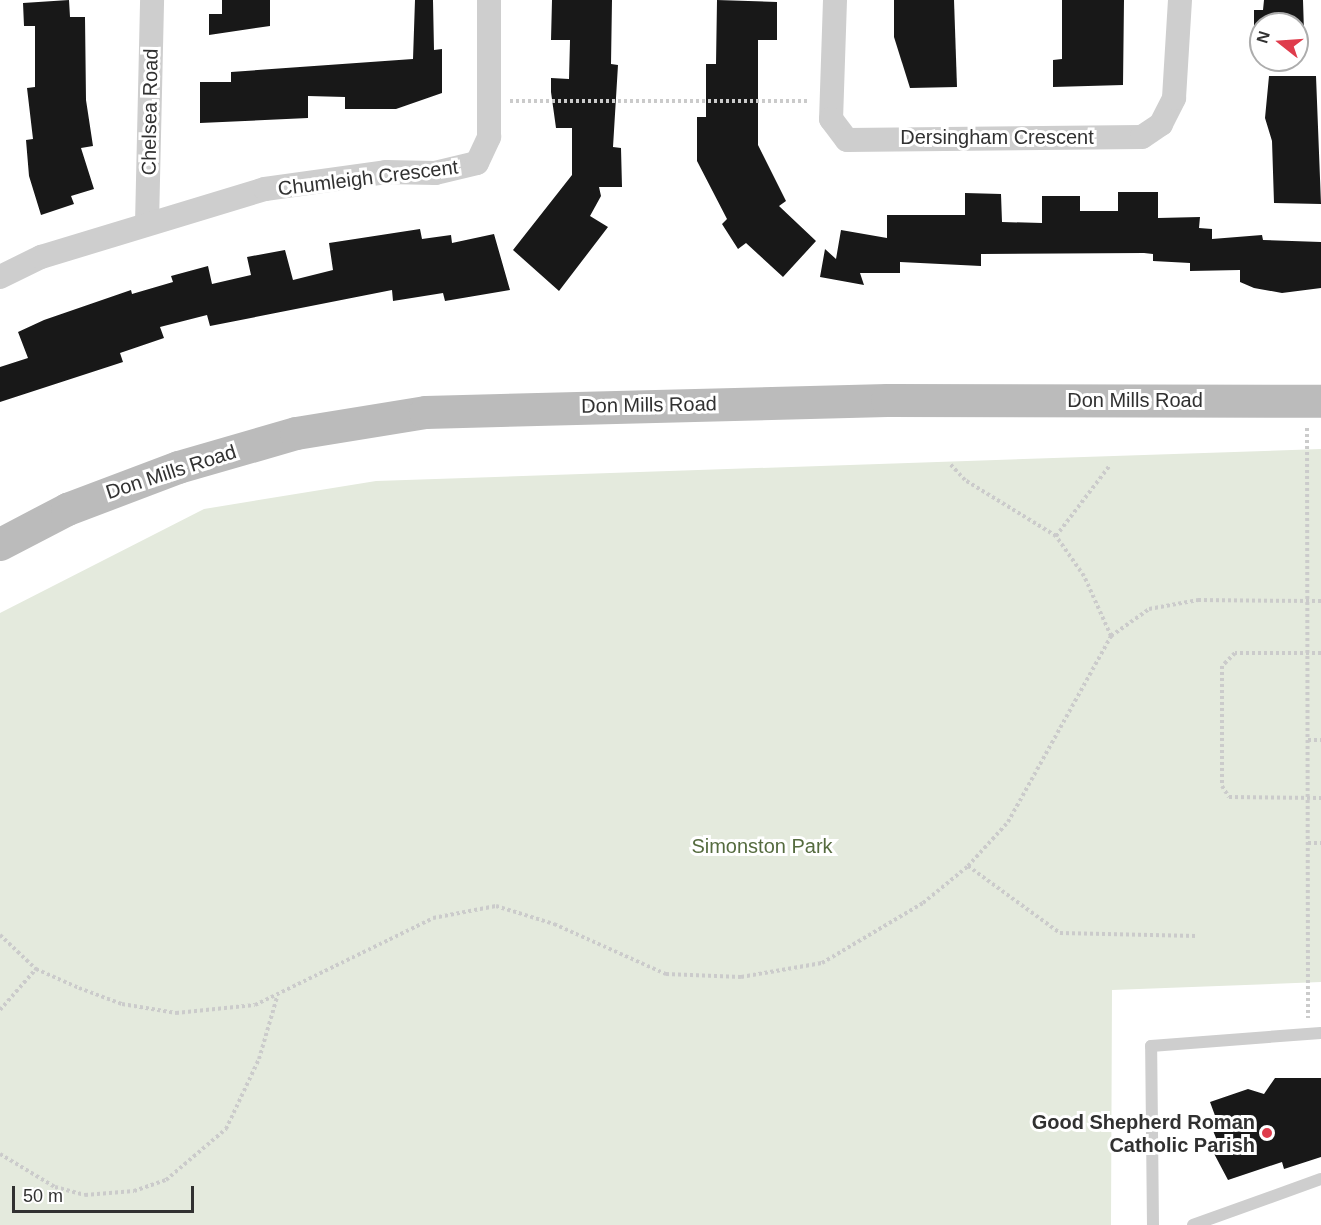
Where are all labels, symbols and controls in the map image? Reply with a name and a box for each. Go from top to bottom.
north arrow [1249,12,1309,72]
text: N [1253,29,1273,45]
street label: Chelsea Road [137,48,163,176]
street label: Dersingham Crescent [900,125,1094,149]
street label: Chumleigh Crescent [277,155,459,201]
street label: Don Mills Road [1067,388,1203,412]
street label: Don Mills Road [581,392,717,418]
street label: Don Mills Road [103,440,239,504]
park label: Simonston Park [691,834,833,858]
place label: Good Shepherd Roman Catholic Parish [1032,1110,1255,1157]
marker: Good Shepherd Roman Catholic Parish [1260,1126,1274,1140]
scale bar [15,1174,196,1212]
text: 50 m [23,1186,63,1206]

